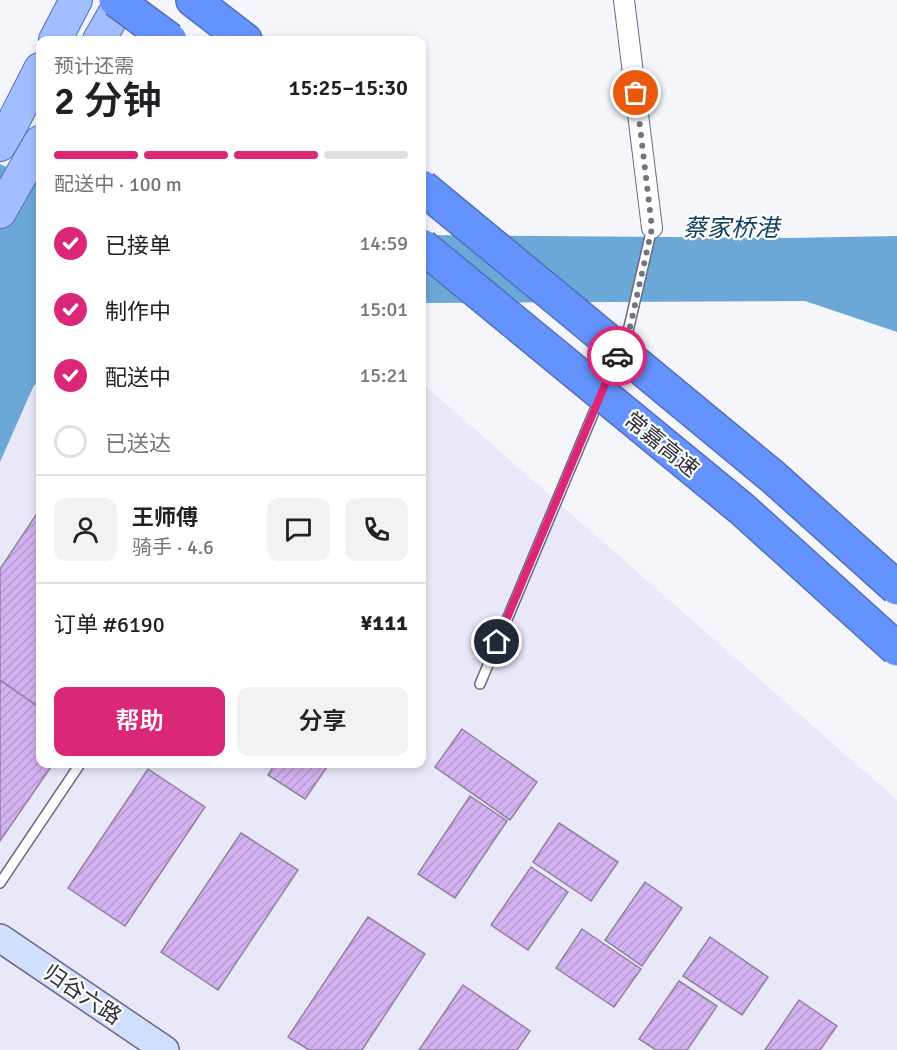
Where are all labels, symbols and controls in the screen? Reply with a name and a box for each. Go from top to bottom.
text: 预计还需 [54,54,134,79]
pin [610,67,661,118]
text: 15:25–15:30 [289,74,408,101]
icon: bag [619,76,652,109]
text: 2 分钟 [54,77,162,125]
text: 配送中 · 100 m [54,172,182,197]
water label: 蔡家桥港 [683,213,782,243]
icon: check [54,227,87,260]
text: 14:59 [359,231,408,256]
text: 已接单 [105,232,171,259]
icon: check [54,293,87,326]
text: 15:01 [359,297,408,322]
text: 制作中 [105,298,171,325]
courier [587,326,647,386]
icon: car [601,340,634,373]
icon: check [54,359,87,392]
text: 15:21 [359,363,408,388]
text: 配送中 [105,364,171,391]
street label: 常嘉高速 [619,406,704,483]
text: 已送达 [105,430,171,457]
button: person [54,498,117,561]
button: chat [267,498,330,561]
button: phone [345,498,408,561]
text: 王师傅 [132,504,198,531]
text: 骑手 · 4.6 [132,535,214,560]
text: ¥111 [360,609,408,636]
text: 订单 #6190 [54,611,165,638]
pin [471,616,522,667]
icon: home [480,625,513,658]
button: 帮助 [54,687,225,756]
button: 分享 [237,687,408,756]
street label: 归谷六路 [39,959,127,1030]

